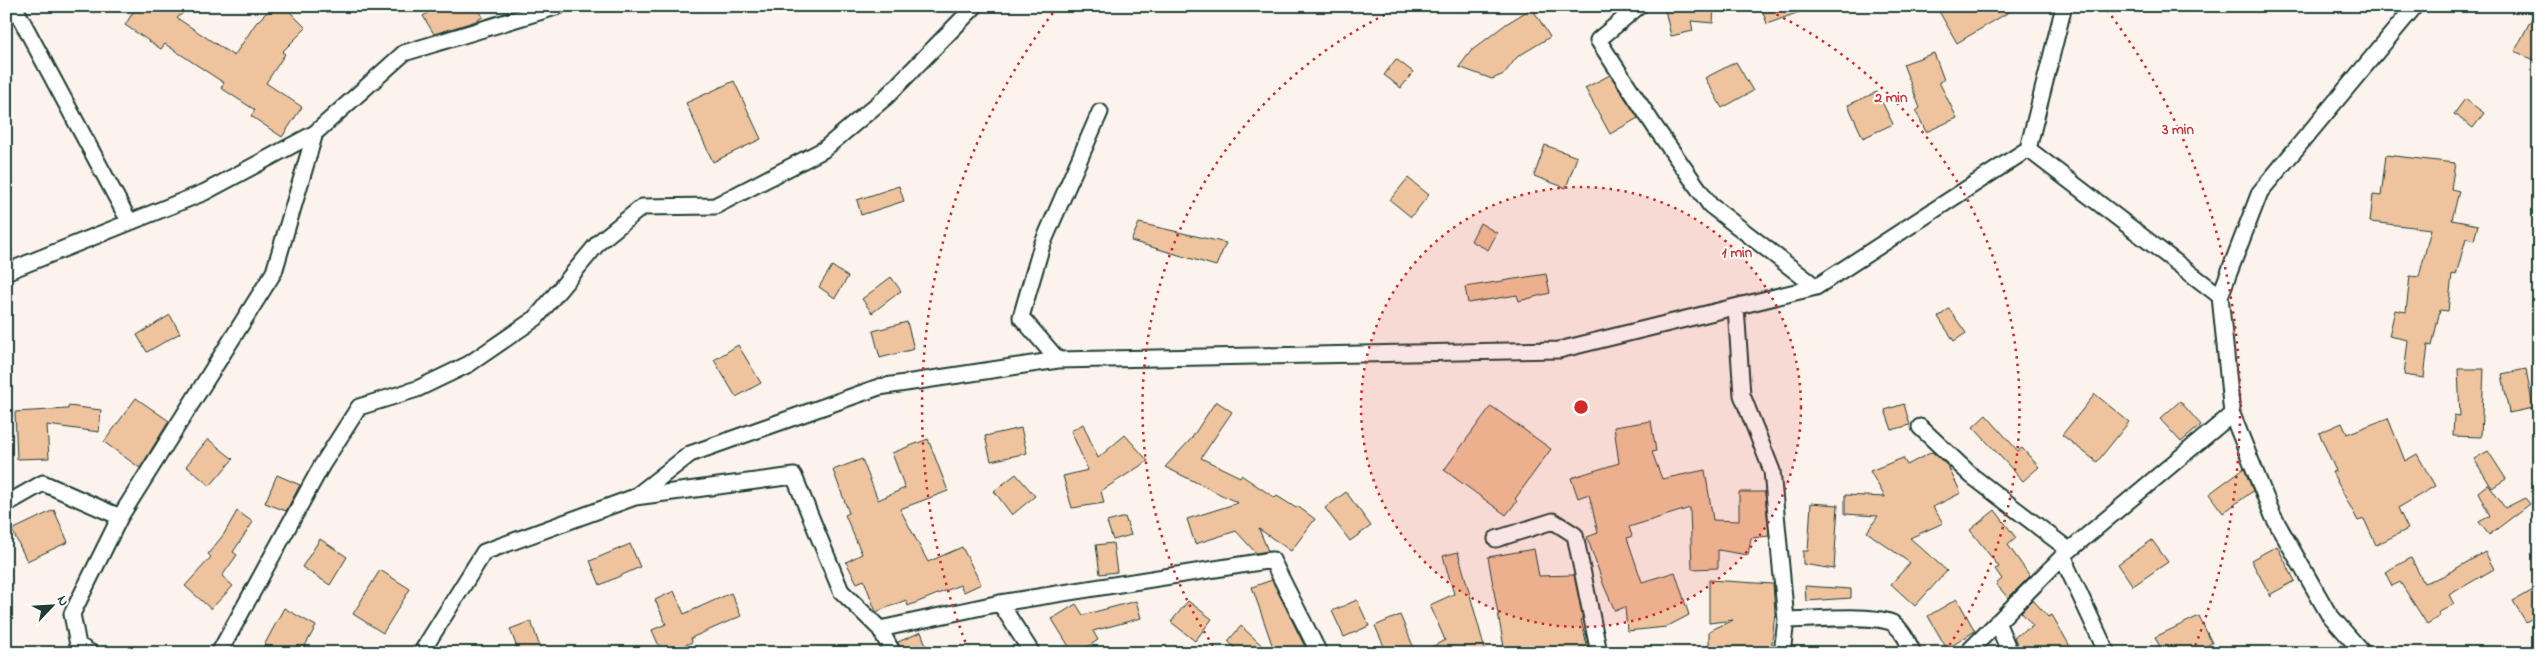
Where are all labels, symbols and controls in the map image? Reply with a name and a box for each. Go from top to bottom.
text: 2 min [1874,87,1908,109]
text: 3 min [2161,119,2194,141]
text: 1 min [1722,242,1753,264]
centre of rings [1572,398,1590,416]
north arrow [28,582,78,632]
text: N [51,592,74,610]

